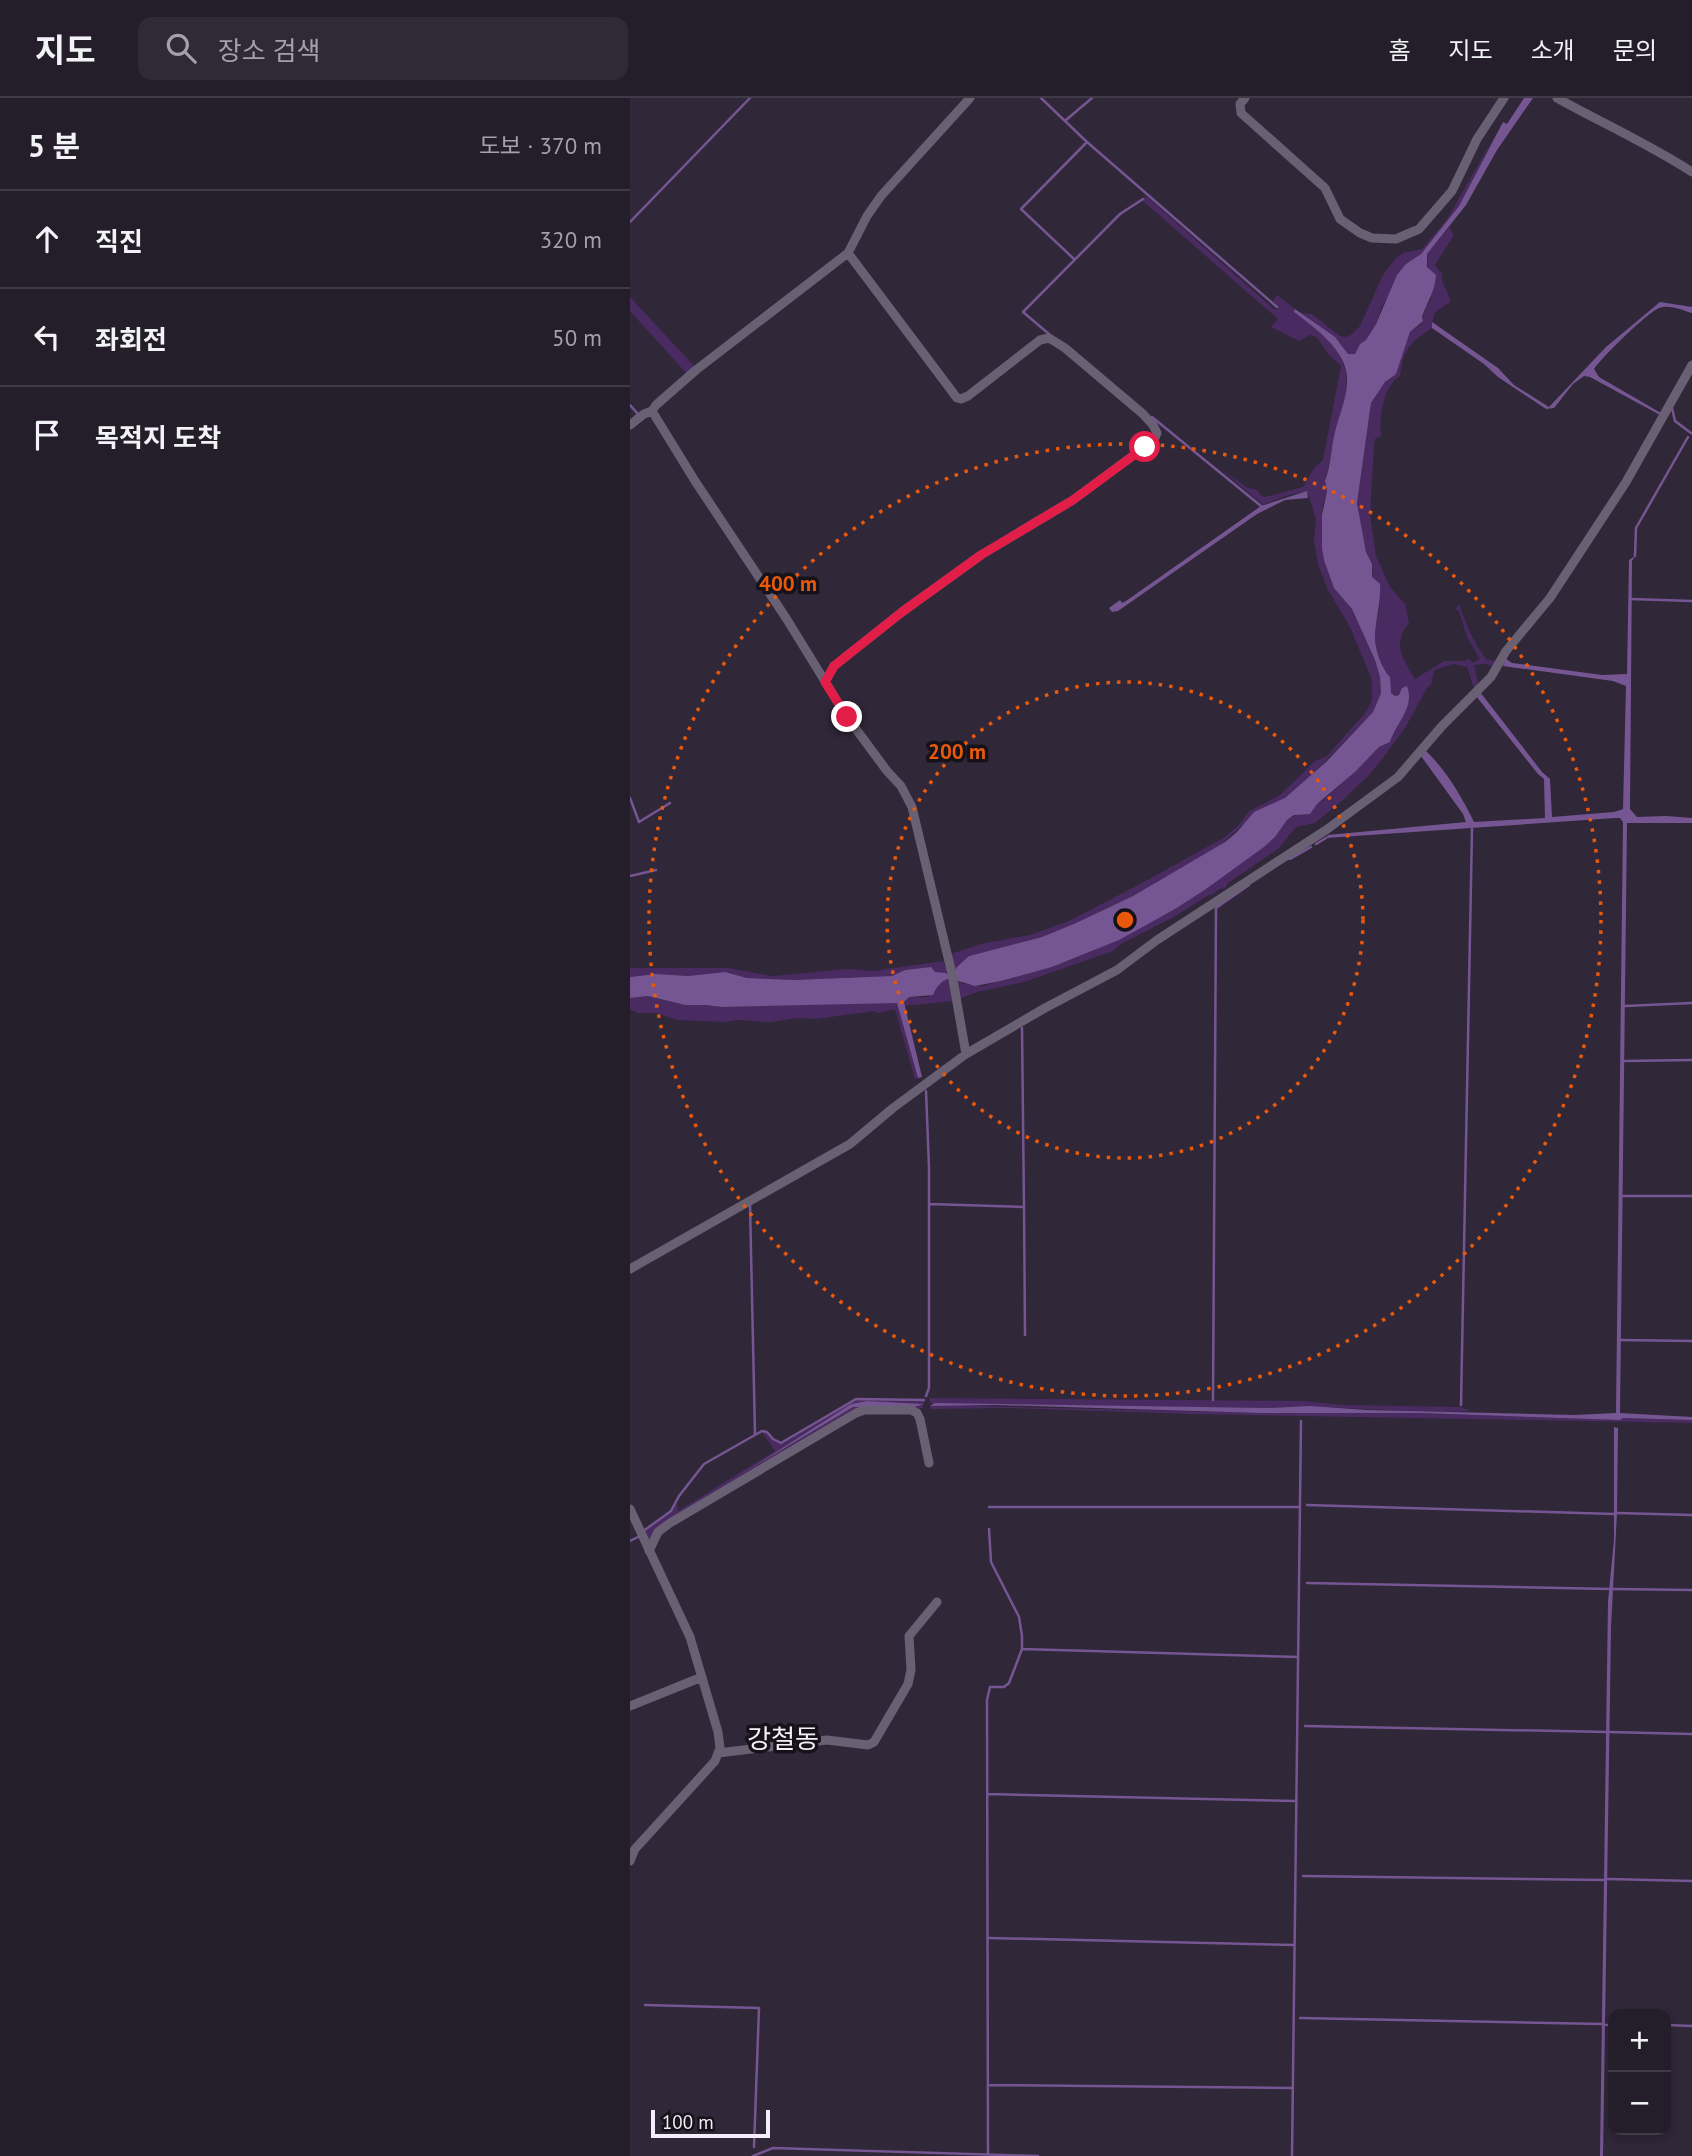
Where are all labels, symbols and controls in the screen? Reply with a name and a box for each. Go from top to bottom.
search box [138,17,628,80]
text: 지도 [35,28,96,71]
icon: search [162,29,200,67]
text: 장소 검색 [218,34,320,67]
text: 홈 [1388,35,1410,66]
text: 지도 [1448,35,1493,66]
text: 소개 [1531,35,1575,66]
text: 문의 [1613,35,1657,66]
text: 5 분 [28,126,80,165]
text: 도보 · 370 m [479,131,602,160]
icon: ahead [28,220,66,258]
text: 직진 [95,225,143,258]
text: 320 m [540,225,602,254]
icon: left [28,318,66,356]
text: 좌회전 [95,323,167,356]
text: 50 m [552,323,602,352]
icon: arrive [28,416,66,454]
text: 목적지 도착 [95,421,221,454]
route start [1129,431,1160,462]
text: 400 m [759,570,817,597]
route end [831,701,862,732]
text: 200 m [928,738,986,765]
centre of rings [1113,908,1137,932]
district label: 강철동 [747,1722,819,1755]
map controls [1608,2009,1671,2135]
button: + [1608,2009,1671,2072]
button: − [1608,2072,1671,2135]
scale bar [651,2107,770,2139]
text: 100 m [662,2110,714,2134]

